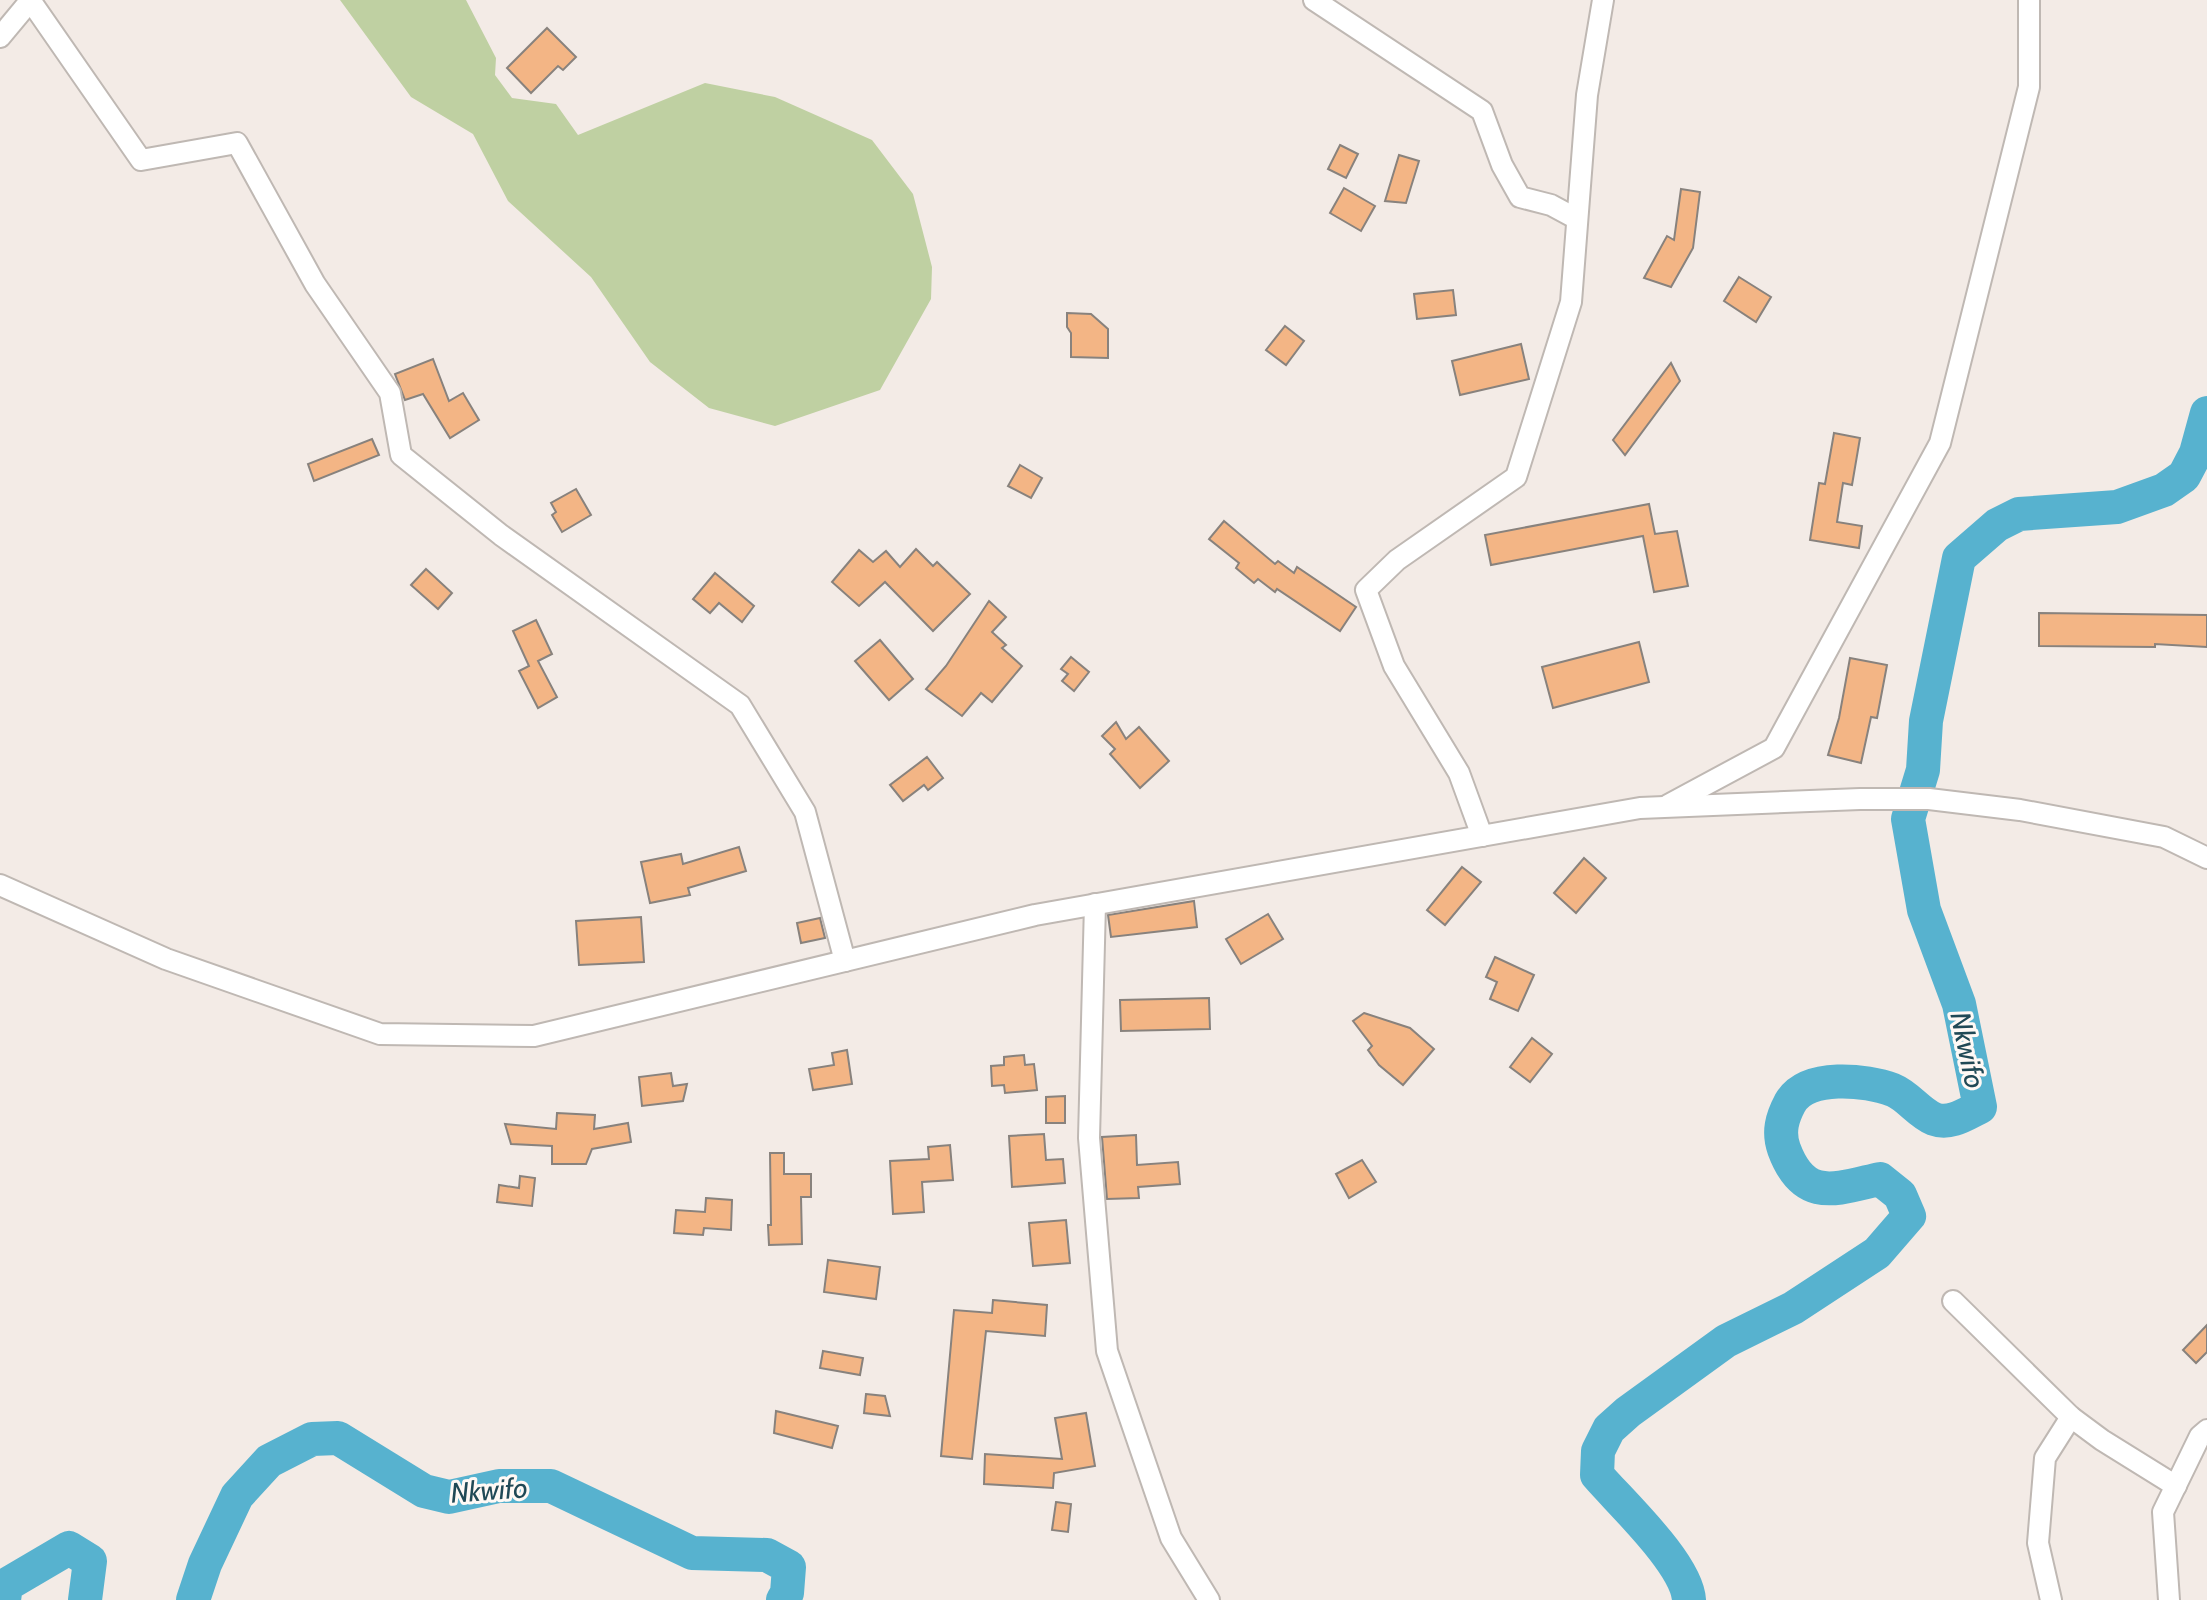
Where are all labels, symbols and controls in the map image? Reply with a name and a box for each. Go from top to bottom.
water label: Nkwifo [1943,1009,1993,1091]
water label: Nkwifo [449,1470,529,1510]

